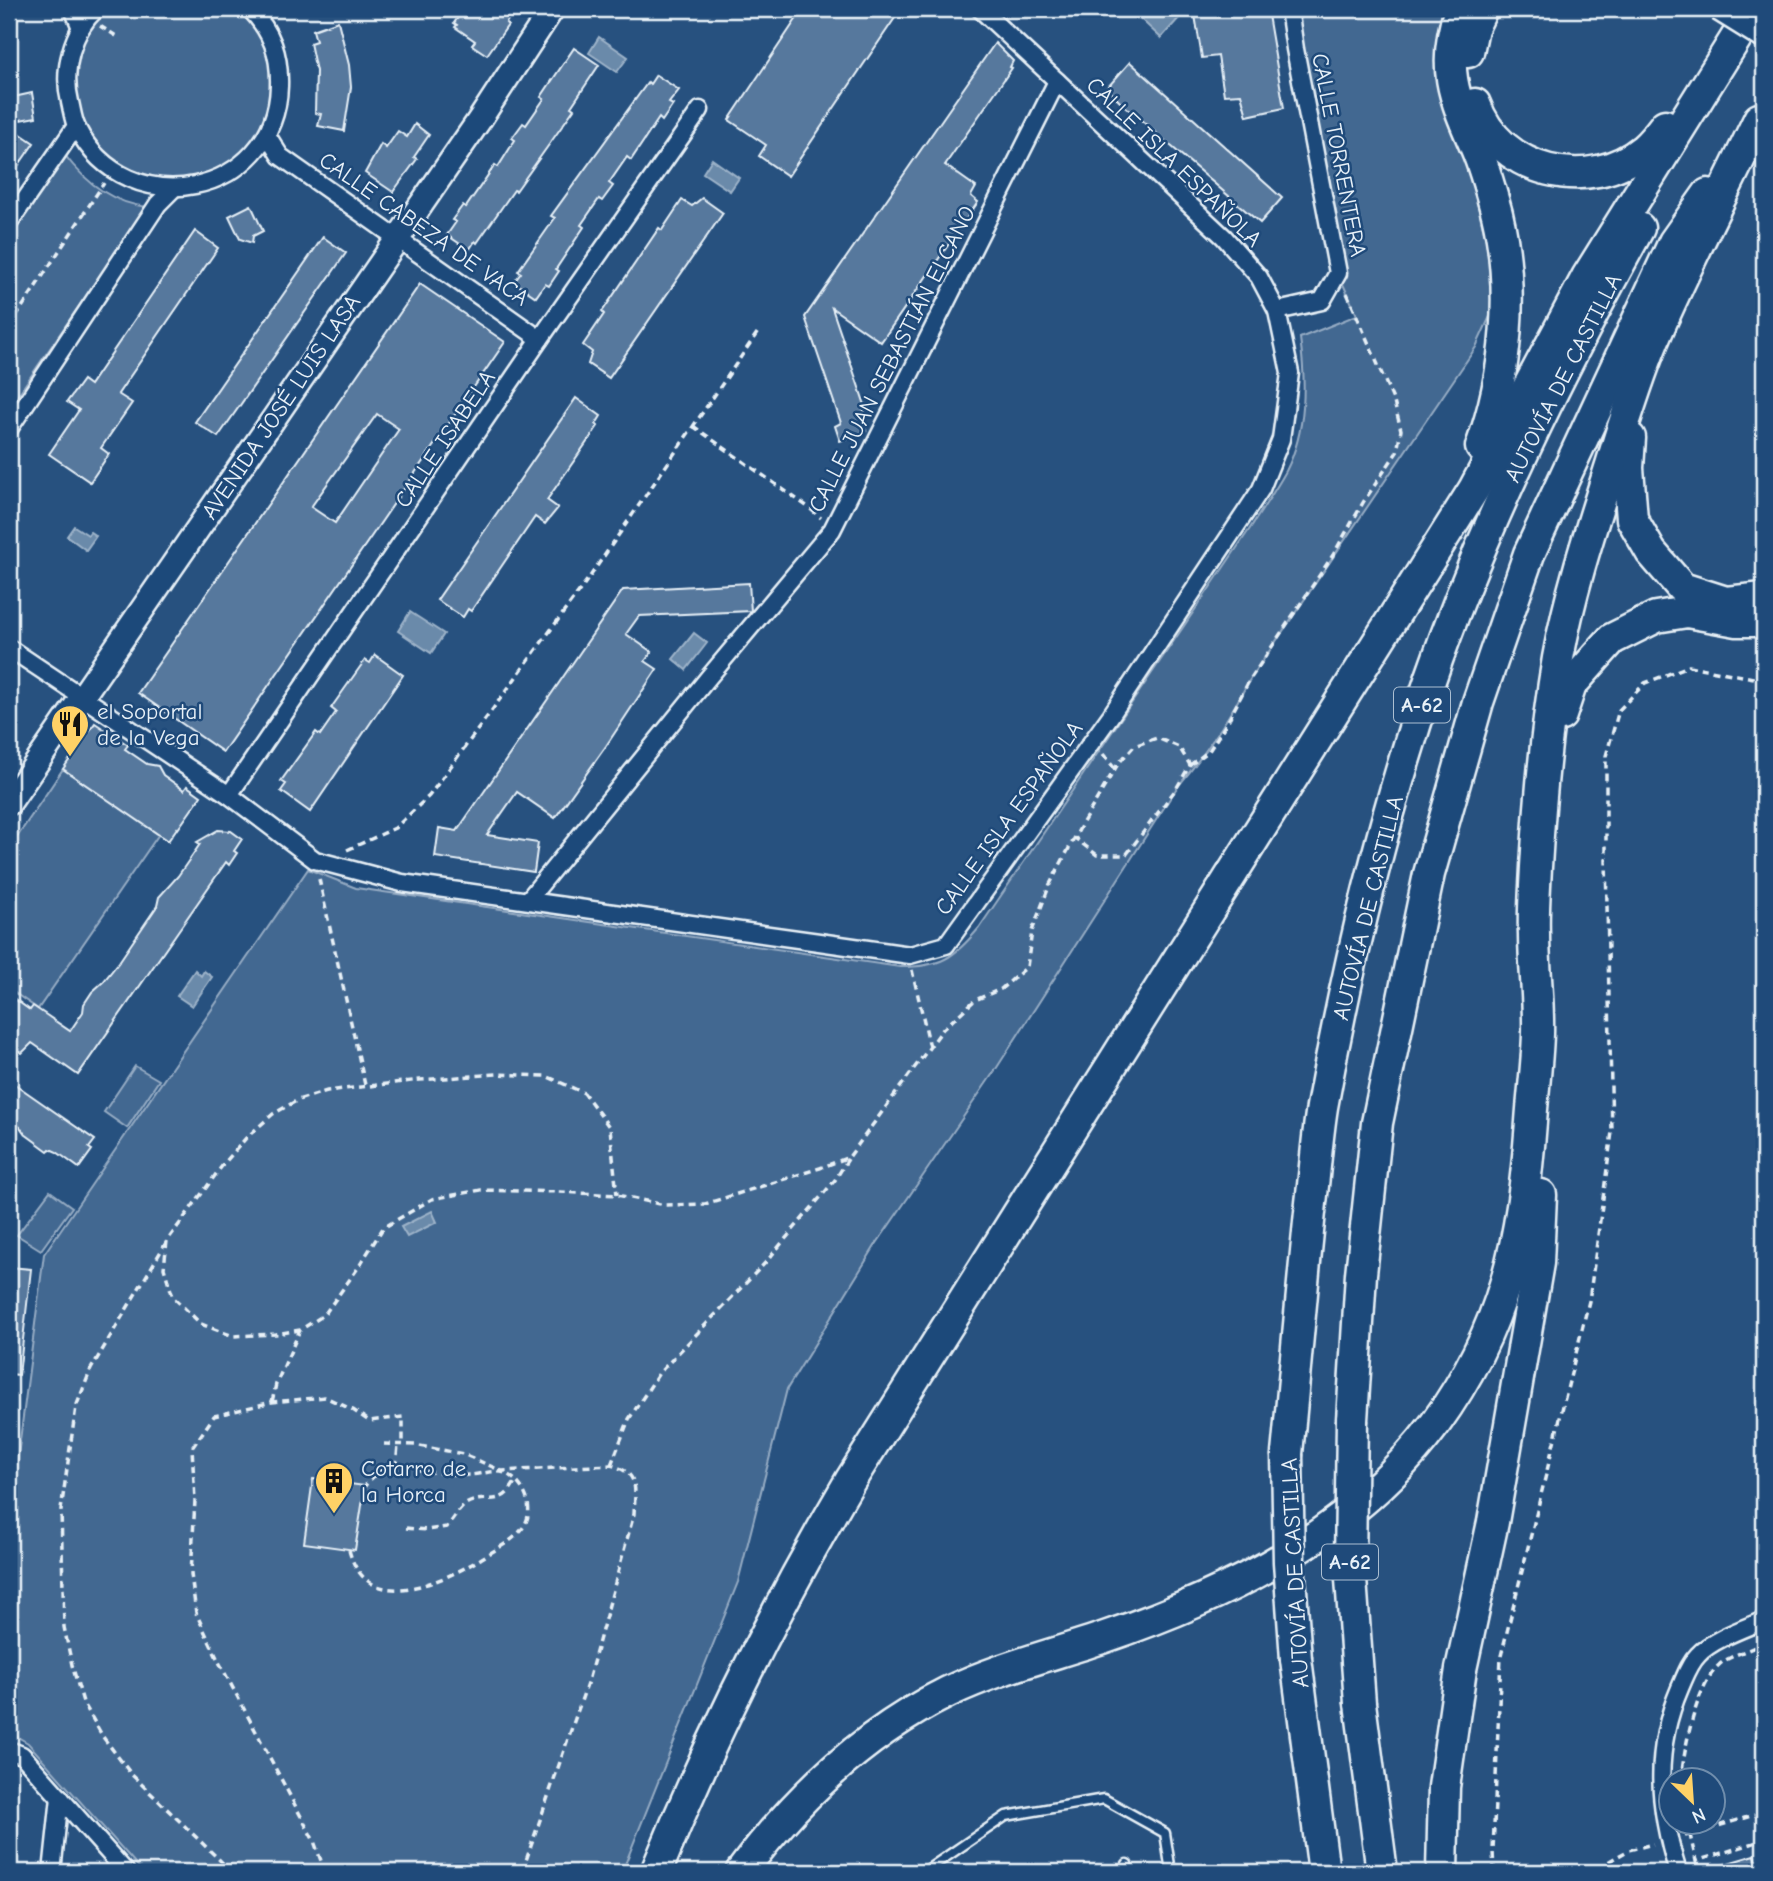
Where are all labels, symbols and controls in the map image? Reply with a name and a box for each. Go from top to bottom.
street label: CALLE TORRENTERA [1306,51,1372,259]
street label: CALLE ISLA ESPAÑOLA [1081,71,1267,253]
street label: CALLE CABEZA DE VACA [314,146,534,312]
street label: CALLE JUAN SEBASTIÁN ELCANO [803,201,981,517]
street label: AUTOVÍA DE CASTILLA [1499,269,1627,487]
street label: AVENIDA JOSÉ LUIS LASA [196,290,366,524]
street label: CALLE ISABELA [389,365,501,513]
road number: A-62 [1394,688,1450,722]
place label: el Soportal de la Vega [97,698,202,751]
restaurant icon: el Soportal de la Vega [49,703,91,758]
street label: CALLE ISLA ESPAÑOLA [930,716,1088,920]
street label: AUTOVÍA DE CASTILLA [1327,793,1409,1023]
place label: Cotarro de la Horca [361,1455,466,1508]
street label: AUTOVÍA DE CASTILLA [1275,1457,1315,1689]
building icon: Cotarro de la Horca [313,1460,355,1515]
road number: A-62 [1322,1544,1378,1580]
north arrow [1658,1766,1728,1836]
text: N [1688,1803,1709,1828]

